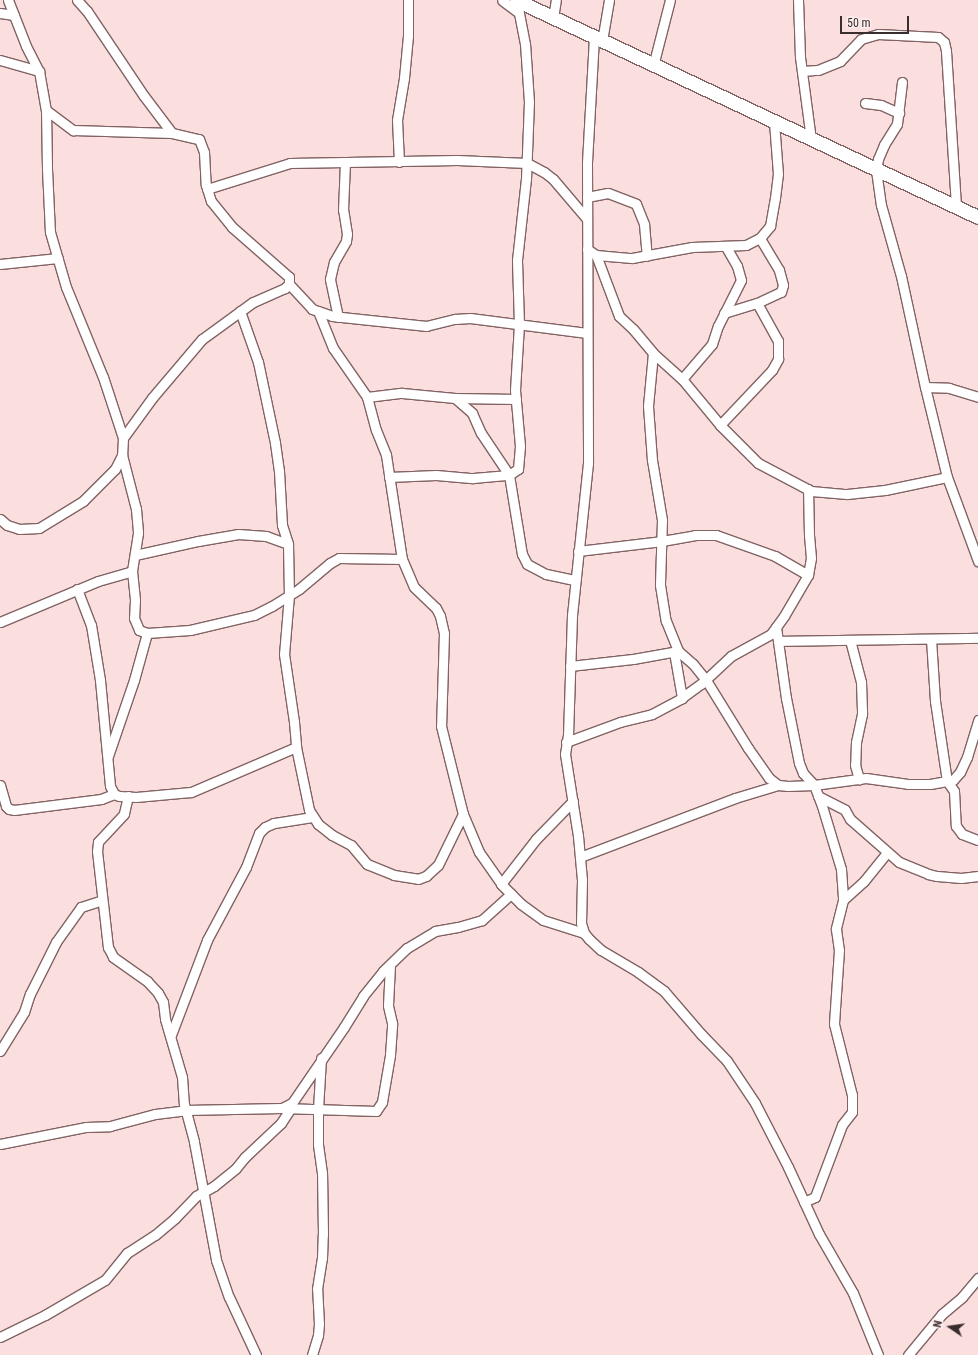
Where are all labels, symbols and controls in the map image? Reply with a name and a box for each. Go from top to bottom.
scale bar [842,8,911,34]
text: 50 m [847,16,871,30]
north arrow [930,1307,970,1347]
text: N [931,1319,945,1329]

